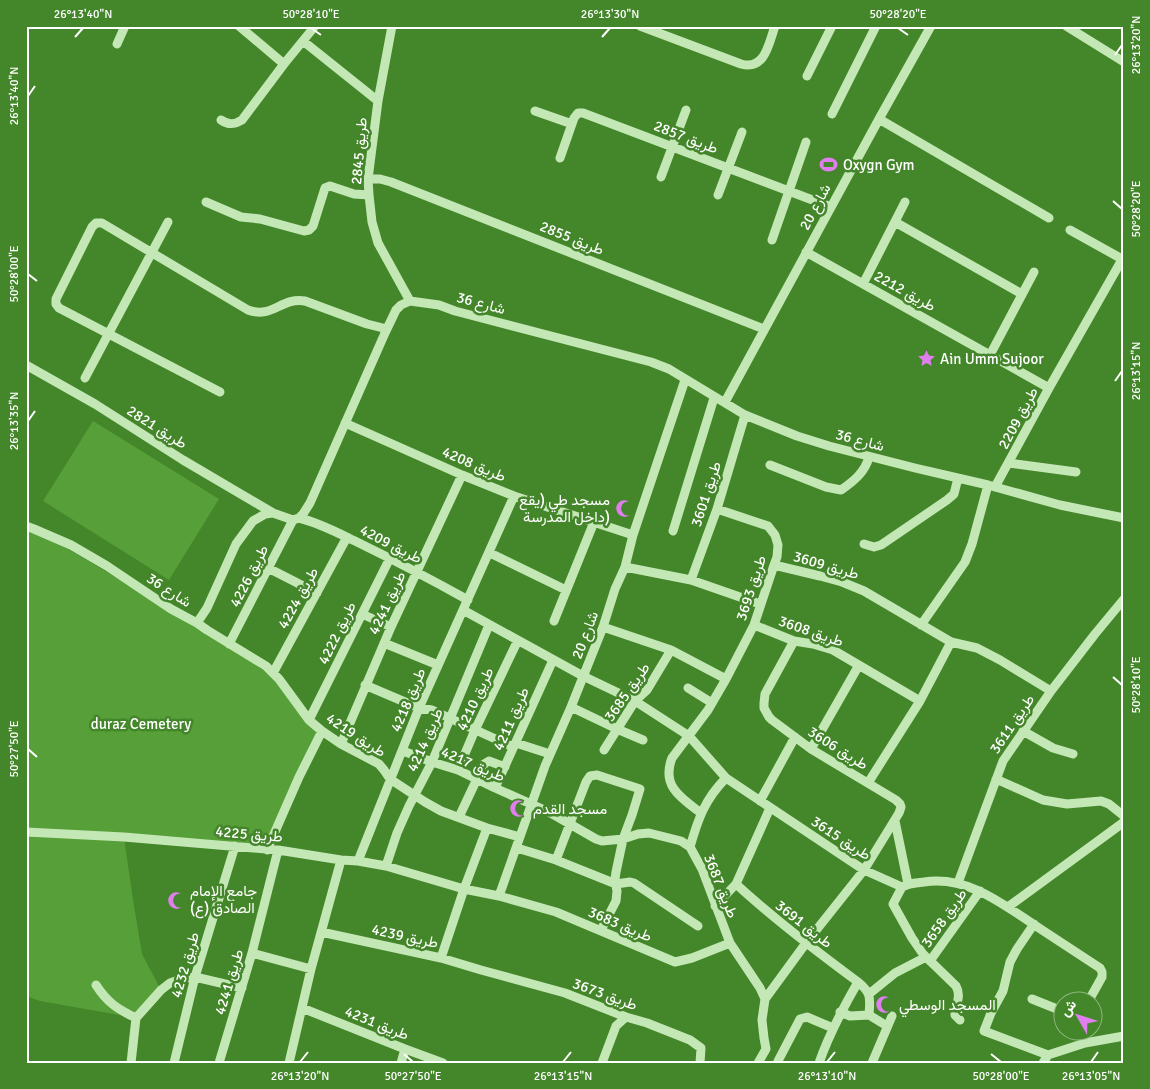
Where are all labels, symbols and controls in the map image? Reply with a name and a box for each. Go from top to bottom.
text: 26°13'40"N [54,7,112,22]
text: 50°28'10"E [282,7,340,22]
text: 26°13'30"N [581,7,639,22]
text: 50°28'20"E [869,7,927,22]
text: 26°13'20"N [1129,16,1144,74]
text: 26°13'40"N [7,67,22,125]
street label: طريق 2845 [347,116,372,186]
street label: طريق 2857 [651,117,721,159]
sports icon: Oxygn Gym [819,155,839,175]
place label: Oxygn Gym [843,156,914,174]
text: 50°28'20"E [1129,180,1144,238]
street label: شارع 20 [795,181,836,234]
street label: طريق 2855 [537,217,607,260]
text: 50°28'00"E [7,245,22,303]
street label: طريق 2212 [871,267,939,316]
street label: شارع 36 [454,288,507,320]
text: 26°13'15"N [1129,342,1144,400]
place icon: Ain Umm Sujoor [916,349,936,369]
place label: Ain Umm Sujoor [940,350,1044,368]
street label: طريق 2209 [994,384,1043,453]
text: 26°13'35"N [7,392,22,450]
street label: طريق 2821 [123,401,191,453]
street label: شارع 36 [833,425,886,457]
street label: طريق 4208 [439,443,509,486]
street label: طريق 3601 [687,459,726,529]
place label: مسجد طي (يقع داخل المدرسة) [519,491,610,526]
mosque icon: مسجد طي (يقع داخل المدرسة) [614,499,634,519]
street label: طريق 4209 [356,521,425,568]
street label: طريق 4226 [226,542,273,611]
street label: طريق 3609 [791,547,861,584]
street label: طريق 3693 [732,553,771,623]
street label: طريق 4224 [274,564,323,632]
street label: طريق 4241 [365,568,410,638]
street label: شارع 36 [142,569,195,613]
street label: طريق 4222 [314,599,361,668]
street label: شارع 20 [568,608,604,662]
street label: طريق 3608 [776,611,846,652]
text: 50°28'10"E [1129,656,1144,714]
street label: طريق 3685 [600,659,655,725]
street label: طريق 4210 [453,664,498,734]
street label: طريق 4218 [387,665,430,735]
street label: طريق 4211 [489,684,534,754]
street label: طريق 3611 [986,691,1039,758]
street label: طريق 4214 [403,705,448,775]
street label: طريق 4219 [322,709,389,762]
park label: duraz Cemetery [91,715,191,733]
text: 50°27'50"E [7,720,22,778]
street label: طريق 3606 [804,722,872,774]
street label: طريق 4217 [438,743,508,786]
mosque icon: مسجد القدم [509,799,529,819]
place label: مسجد القدم [533,800,607,819]
street label: طريق 3615 [807,812,874,865]
street label: طريق 4225 [214,822,284,847]
street label: طريق 3687 [699,851,742,921]
place label: جامع الإمام الصادق (ع) [190,882,257,919]
street label: طريق 3658 [917,885,972,951]
mosque icon: جامع الإمام الصادق (ع) [166,890,186,910]
street label: طريق 3691 [771,896,836,953]
street label: طريق 3683 [585,903,655,946]
street label: طريق 4239 [370,920,440,953]
street label: طريق 4232 [167,930,204,1000]
street label: طريق 4241 [211,947,248,1017]
street label: طريق 3673 [570,974,640,1015]
north arrow [1052,992,1102,1042]
mosque icon: المسجد الوسطي [875,995,895,1015]
place label: المسجد الوسطي [899,996,996,1018]
text: ش [1056,996,1080,1020]
street label: طريق 4231 [342,1002,412,1045]
text: 26°13'20"N [271,1069,329,1084]
text: 50°27'50"E [384,1069,442,1084]
text: 26°13'15"N [534,1069,592,1084]
text: 26°13'10"N [798,1069,856,1084]
text: 50°28'00"E [972,1069,1030,1084]
text: 26°13'05"N [1062,1069,1120,1084]

